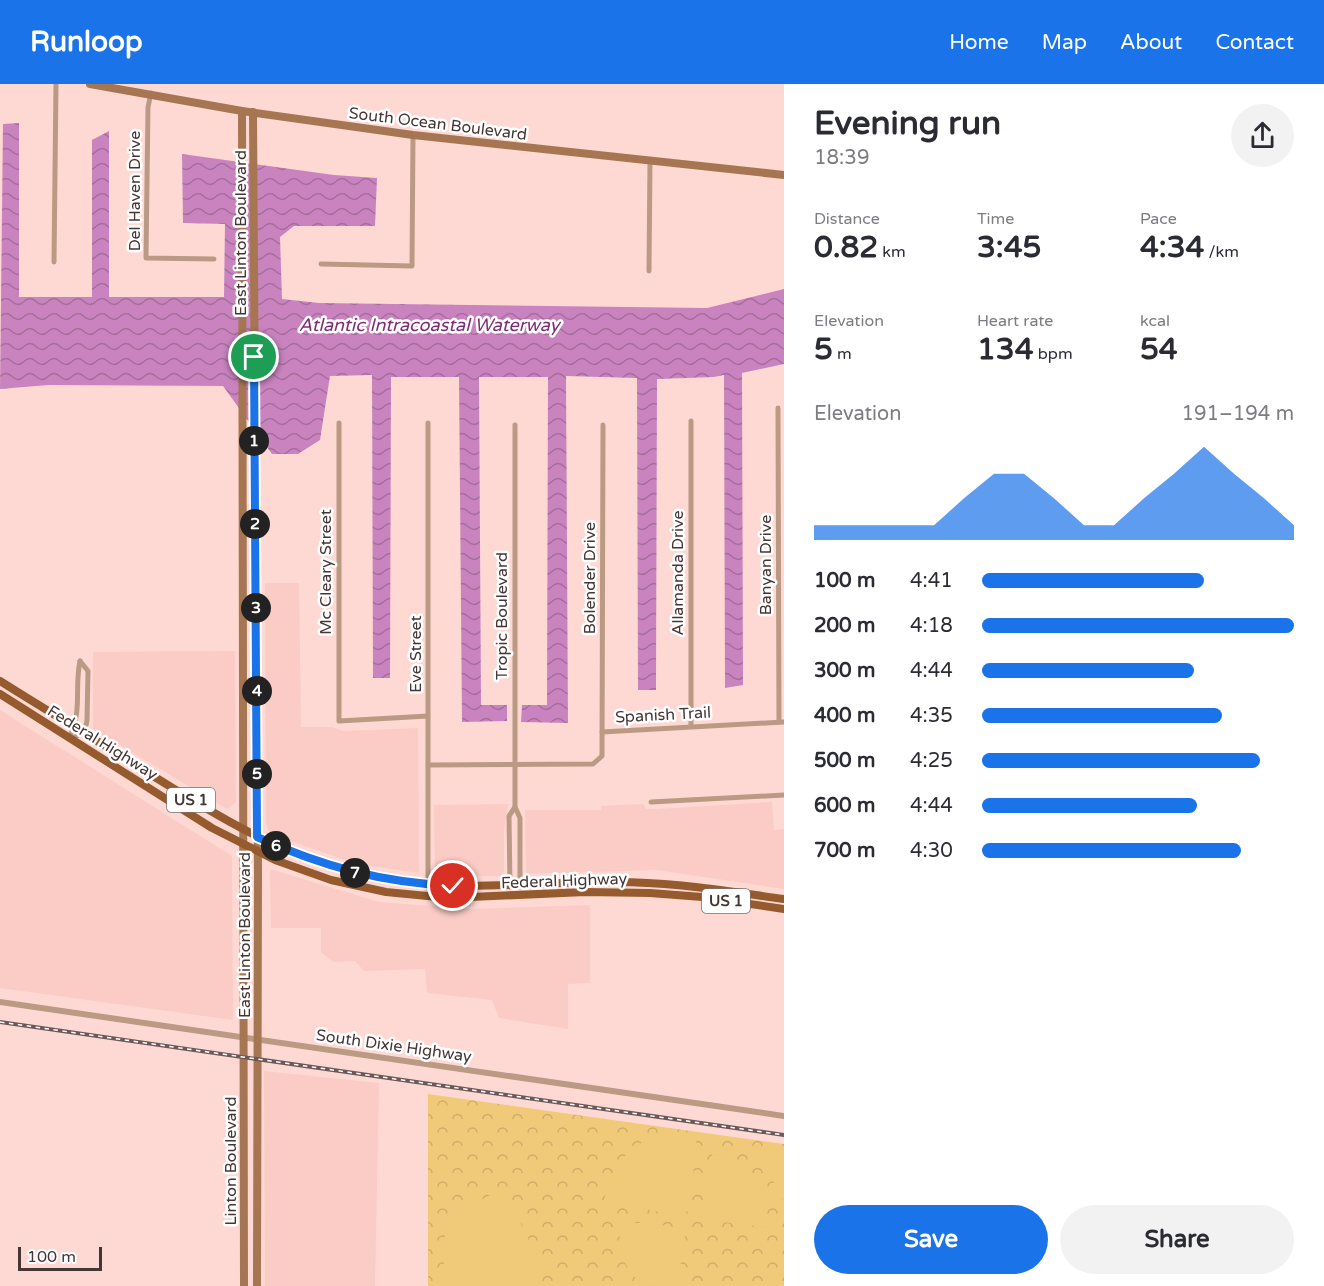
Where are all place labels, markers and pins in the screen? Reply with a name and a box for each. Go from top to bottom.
pin [228,331,279,382]
pin: 1 [239,426,269,456]
pin: 2 [240,509,270,539]
pin: 3 [241,593,271,623]
pin: 4 [242,676,272,706]
pin: 5 [242,759,272,789]
pin: 6 [261,831,291,861]
pin: 7 [340,858,370,888]
pin [427,860,478,911]

